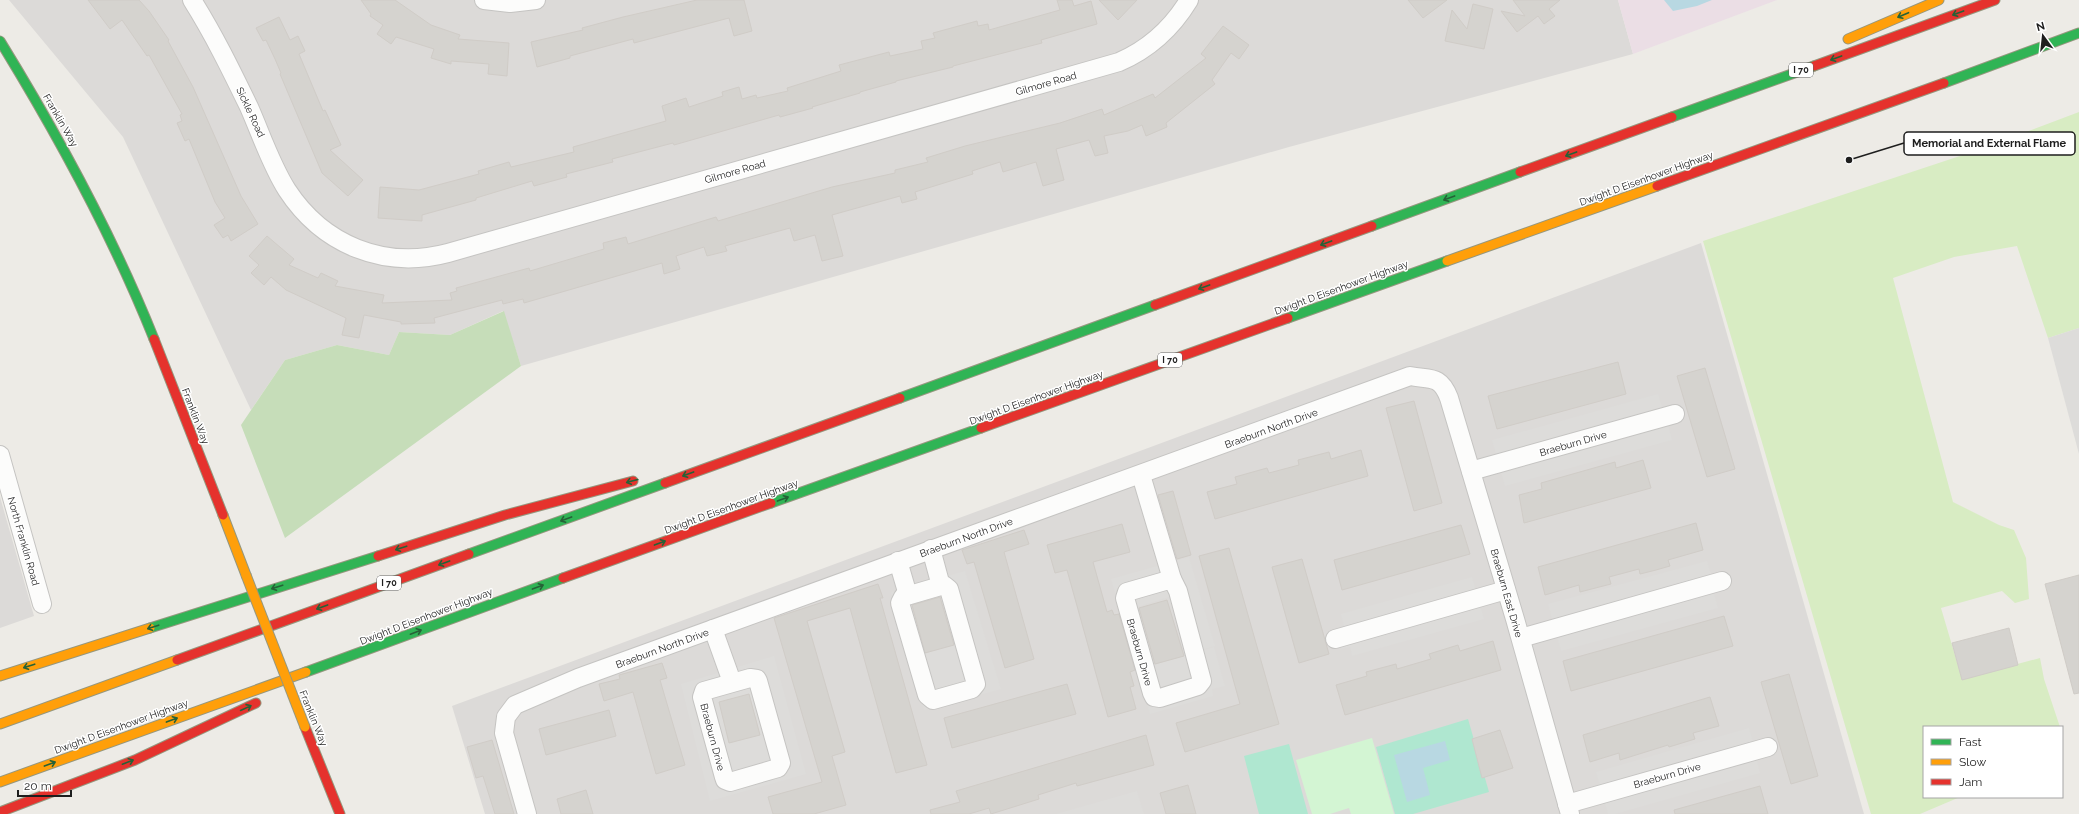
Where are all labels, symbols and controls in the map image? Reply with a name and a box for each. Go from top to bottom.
one-way arrow [1953,10,1965,18]
one-way arrow [1898,12,1910,20]
north arrow [2023,16,2063,56]
text: N [2035,19,2046,34]
one-way arrow [1830,54,1842,62]
road number: I 70 [1789,63,1813,77]
street label: Gilmore Road [1014,70,1078,97]
street label: Sickle Road [234,85,267,139]
street label: Franklin Way [41,92,80,149]
callout: Memorial and External Flame [1904,132,2075,155]
text: Memorial and External Flame [1912,137,2066,150]
street label: Dwight D Eisenhower Highway [1578,149,1715,208]
one-way arrow [1564,151,1577,158]
street label: Gilmore Road [703,158,767,185]
one-way arrow [1443,195,1455,203]
one-way arrow [1321,239,1333,247]
street label: Dwight D Eisenhower Highway [1273,258,1410,317]
one-way arrow [1198,284,1211,291]
road number: I 70 [1158,353,1182,367]
street label: Dwight D Eisenhower Highway [968,368,1105,427]
street label: Franklin Way [180,387,211,446]
street label: Braeburn North Drive [1223,406,1319,450]
street label: Braeburn Drive [1538,429,1608,458]
one-way arrow [683,471,695,479]
street label: Dwight D Eisenhower Highway [663,477,800,536]
one-way arrow [625,478,638,485]
one-way arrow [776,495,789,502]
street label: North Franklin Road [6,496,41,587]
one-way arrow [560,515,572,523]
street label: Braeburn North Drive [918,515,1014,559]
one-way arrow [654,538,666,546]
one-way arrow [394,545,407,552]
street label: Braeburn East Drive [1489,548,1524,639]
one-way arrow [437,560,450,567]
road number: I 70 [377,576,401,590]
one-way arrow [532,582,544,590]
one-way arrow [270,584,283,591]
street label: Dwight D Eisenhower Highway [358,586,495,647]
one-way arrow [316,604,328,612]
street label: Braeburn Drive [1125,617,1154,687]
one-way arrow [147,623,159,631]
street label: Braeburn North Drive [614,626,710,670]
one-way arrow [410,627,422,635]
one-way arrow [23,663,35,671]
street label: Franklin Way [297,689,330,748]
street label: Dwight D Eisenhower Highway [53,697,190,756]
street label: Braeburn Drive [698,702,727,772]
one-way arrow [239,704,251,711]
one-way arrow [166,715,178,723]
legend [1923,726,2063,798]
text: Fast [1959,735,1982,749]
text: Slow [1959,755,1986,769]
one-way arrow [121,758,133,766]
one-way arrow [43,759,55,767]
street label: Braeburn Drive [1632,761,1702,790]
scale bar [18,772,71,798]
text: Jam [1959,775,1982,789]
text: 20 m [24,779,52,793]

